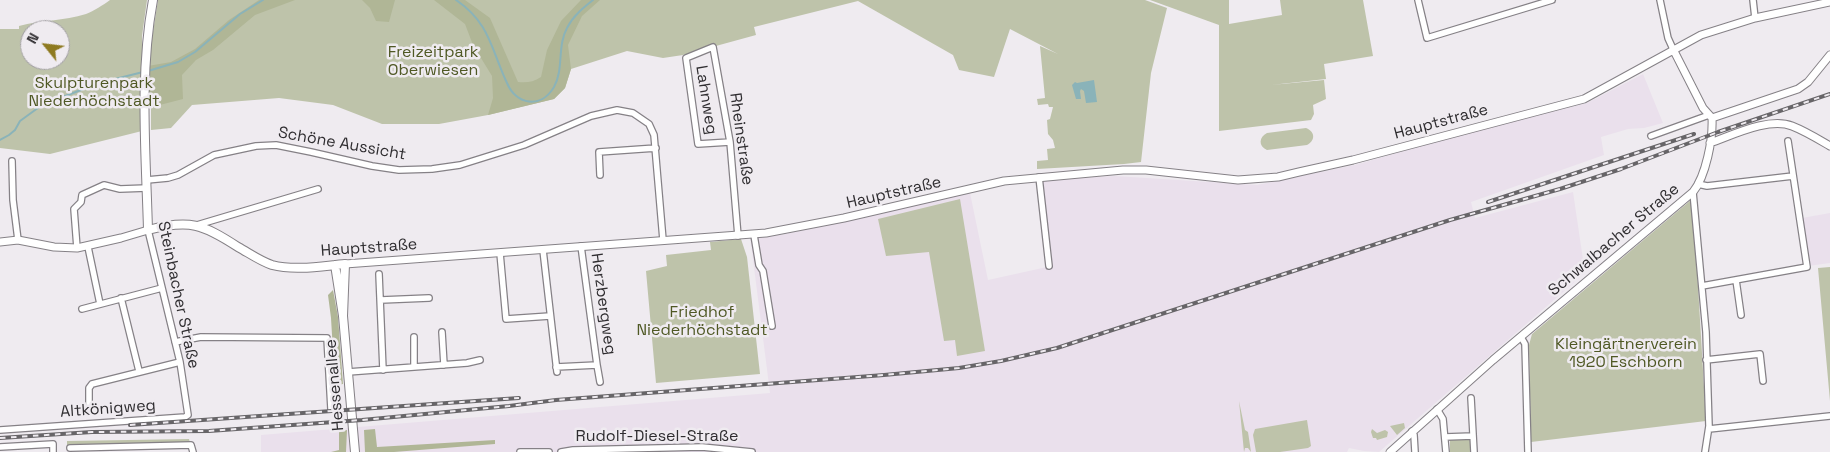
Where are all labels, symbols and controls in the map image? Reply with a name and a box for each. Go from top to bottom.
north arrow [20,20,70,70]
text: N [23,30,43,47]
park label: Freizeitpark Oberwiesen [388,43,478,81]
street label: Lahnweg [691,64,721,136]
park label: Skulpturenpark Niederhöchstadt [28,74,160,112]
street label: Rheinstraße [725,92,757,186]
street label: Hauptstraße [1392,100,1490,144]
street label: Schöne Aussicht [277,123,407,165]
street label: Hauptstraße [845,173,943,213]
street label: Schwalbacher Straße [1545,180,1683,300]
street label: Steinbacher Straße [153,220,203,370]
street label: Hauptstraße [320,235,418,261]
street label: Herzbergweg [586,252,620,356]
park label: Friedhof Niederhöchstadt [636,303,768,341]
park label: Kleingärtnerverein 1920 Eschborn [1555,335,1697,373]
street label: Hessenallee [321,338,349,432]
street label: Altkönigweg [60,396,156,422]
street label: Rudolf-Diesel-Straße [576,427,738,447]

